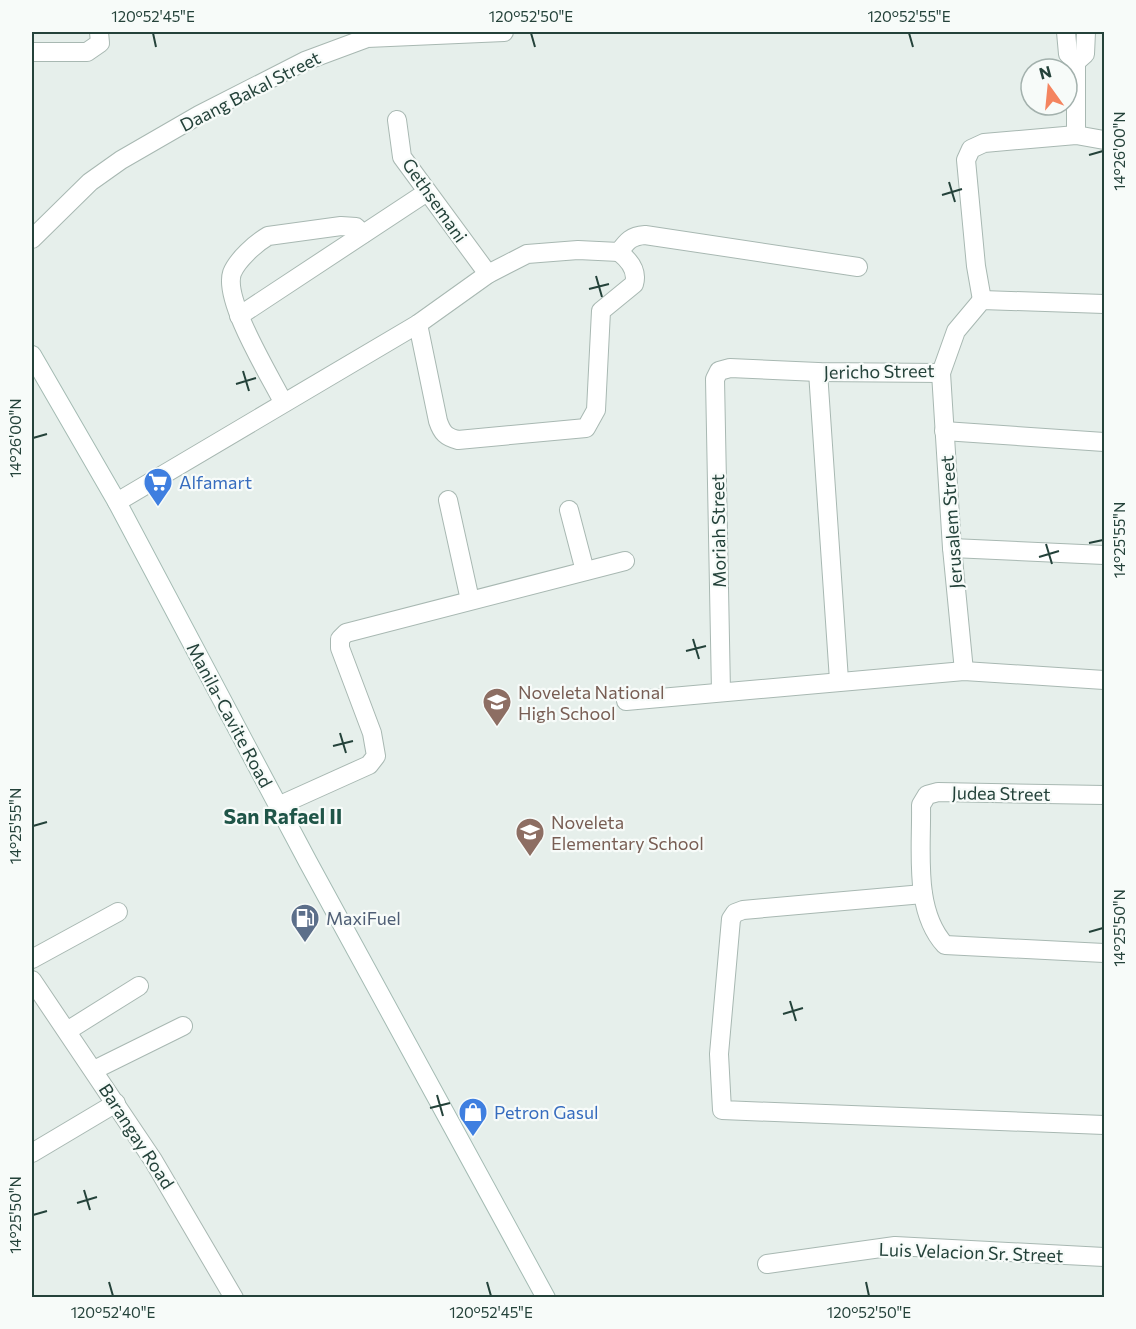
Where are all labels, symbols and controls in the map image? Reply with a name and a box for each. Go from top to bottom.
text: 120°52'45"E [111,7,195,25]
text: 120°52'50"E [489,7,573,25]
text: 120°52'55"E [867,7,951,25]
street label: Daang Bakal Street [176,46,324,136]
north arrow [1019,57,1079,117]
text: N [1037,61,1053,83]
text: 14°26'00"N [1110,111,1128,191]
street label: Gethsemani [398,154,472,246]
street label: Jericho Street [823,359,935,383]
text: 14°26'00"N [6,398,24,478]
street label: Jerusalem Street [935,455,967,589]
supermarket icon: Alfamart [142,466,174,508]
place label: Alfamart [179,471,252,493]
street label: Moriah Street [706,474,730,588]
text: 14°25'55"N [1110,502,1128,578]
street label: Manila-Cavite Road [183,639,277,791]
place label: Noveleta National High School [518,681,665,724]
school or university icon: Noveleta National High School [481,686,513,728]
street label: Judea Street [951,781,1051,805]
text: 14°25'55"N [6,788,24,864]
district label: San Rafael II [224,803,342,828]
place label: Noveleta Elementary School [551,811,704,854]
school or university icon: Noveleta Elementary School [514,816,546,858]
text: 14°25'50"N [1110,889,1128,967]
fuel station icon: MaxiFuel [289,902,321,944]
place label: MaxiFuel [326,907,401,929]
street label: Barangay Road [95,1079,179,1193]
shop icon: Petron Gasul [457,1096,489,1138]
place label: Petron Gasul [494,1101,599,1123]
text: 14°25'50"N [6,1176,24,1254]
street label: Luis Velacion Sr. Street [878,1238,1064,1266]
text: 120°52'40"E [71,1303,155,1321]
text: 120°52'45"E [449,1303,533,1321]
text: 120°52'50"E [827,1303,911,1321]

